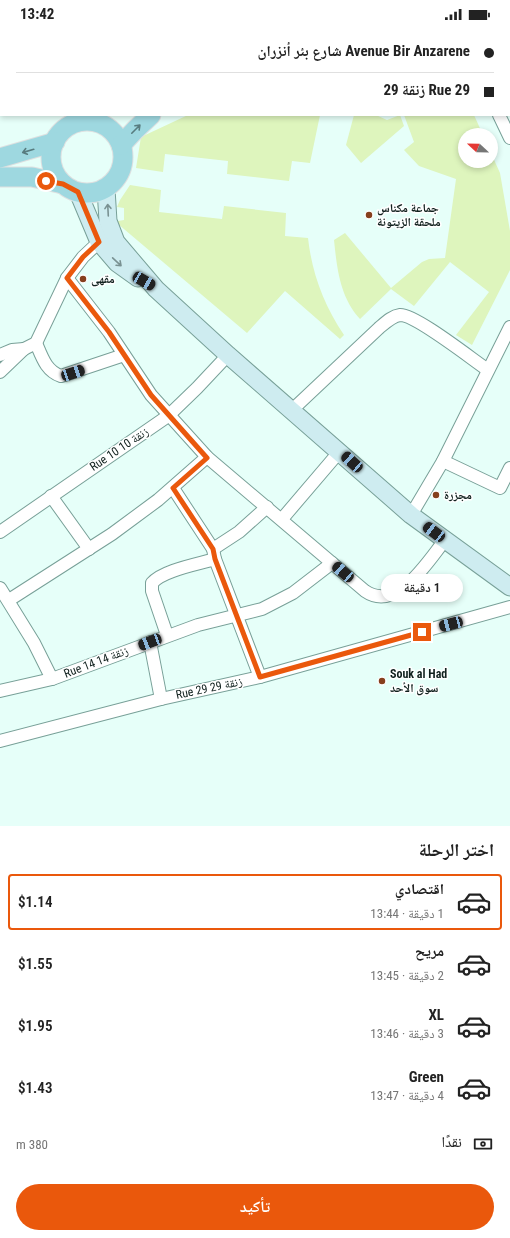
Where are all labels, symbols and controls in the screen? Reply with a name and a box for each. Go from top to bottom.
text: 13:42 [20,5,54,23]
text: Avenue Bir Anzarene شارع بئر أنزران [258,42,470,60]
text: Rue 29 زنقة 29 [383,81,470,99]
one-way arrow [131,124,141,134]
north arrow [458,128,498,168]
map controls [458,128,498,168]
one-way arrow [21,148,34,155]
route start [37,172,55,190]
place label: جماعة مكناس ملحقة الزيتونة [377,201,441,229]
one-way arrow [104,204,111,217]
marker: جماعة مكناس ملحقة الزيتونة [364,210,374,220]
one-way arrow [112,257,122,267]
car [131,270,157,292]
place label: مقهى [91,272,115,287]
marker: مقهى [78,274,88,284]
car [60,364,86,382]
street label: Rue 10 زنقة 10 [87,424,151,474]
car [339,450,365,474]
place label: مجزرة [444,488,472,502]
marker: مجزرة [431,490,441,500]
car [421,520,447,544]
car [330,560,356,584]
callout: 1 دقيقة [381,574,463,602]
text: 1 دقيقة [404,580,440,595]
car [438,615,464,633]
route end [413,623,431,641]
car [137,632,163,652]
street label: Rue 14 زنقة 14 [62,643,130,681]
place label: Souk al Had سوق الأحد [390,667,447,696]
street label: Rue 29 زنقة 29 [174,674,244,702]
marker: Souk al Had سوق الأحد [377,676,387,686]
text: اختر الرحلة [419,839,494,860]
text: اقتصادي [395,880,444,898]
icon: car [456,884,492,920]
text: $1.14 [18,893,52,911]
text: 1 دقيقة · 13:44 [370,906,444,921]
text: مريح [415,942,444,960]
icon: car [456,946,492,982]
text: $1.55 [18,955,52,973]
text: 2 دقيقة · 13:45 [370,968,444,983]
text: XL [428,1006,444,1024]
icon: car [456,1008,492,1044]
text: $1.95 [18,1017,52,1035]
text: 3 دقيقة · 13:46 [370,1026,444,1041]
text: Green [409,1068,444,1086]
icon: car [456,1070,492,1106]
text: $1.43 [18,1079,52,1097]
text: 4 دقيقة · 13:47 [370,1088,444,1103]
text: نقدًا [441,1133,462,1151]
icon: cash [472,1133,494,1155]
text: 380 m [16,1137,48,1152]
button: تأكيد [16,1184,494,1230]

